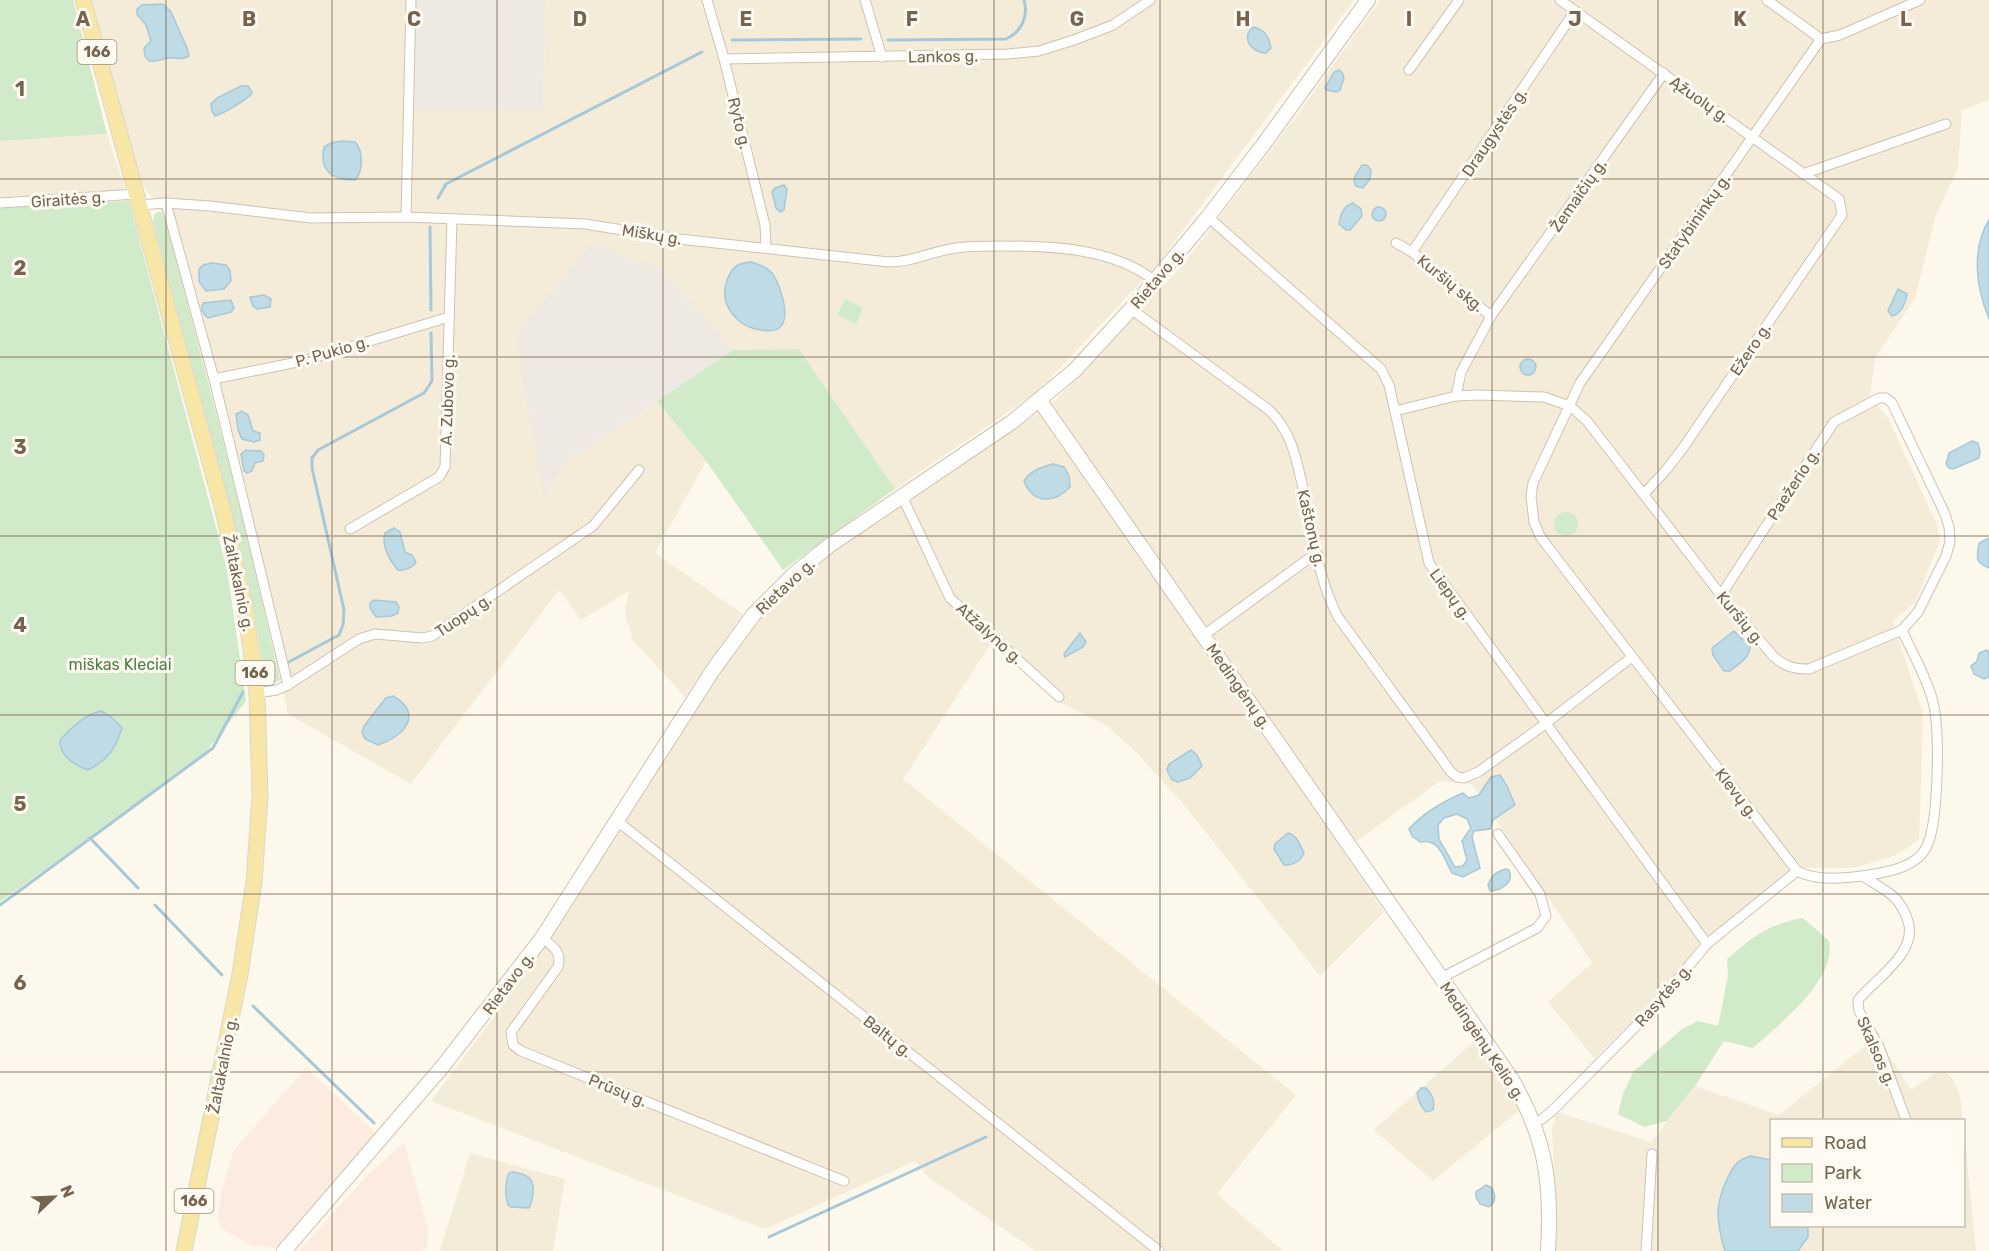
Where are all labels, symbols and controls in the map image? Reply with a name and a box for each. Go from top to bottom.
text: A [76,7,91,31]
text: B [242,7,256,31]
text: C [407,7,421,31]
text: D [573,7,587,31]
text: E [740,7,752,31]
text: F [906,7,918,31]
text: G [1070,7,1084,31]
text: H [1236,7,1250,31]
text: I [1406,7,1412,31]
text: J [1568,7,1582,31]
text: K [1733,7,1747,31]
text: L [1900,7,1912,31]
road number: 166 [78,40,116,64]
street label: Lankos g. [908,46,978,67]
street label: Ąžuolų g. [1666,72,1733,128]
text: 1 [15,77,25,101]
street label: Draugystės g. [1458,84,1531,180]
street label: Ryto g. [724,95,755,151]
street label: Žemaičių g. [1546,155,1611,236]
street label: Statybininkų g. [1654,170,1734,273]
street label: Giraitės g. [30,187,106,212]
street label: Miškų g. [621,220,683,249]
street label: Rietavo g. [1126,244,1188,313]
street label: Kuršių skg. [1414,251,1488,316]
text: 2 [14,256,27,280]
street label: Ežero g. [1726,319,1775,379]
street label: P. Pukio g. [293,332,371,371]
street label: A. Zubovo g. [436,354,459,446]
text: 3 [13,435,27,459]
street label: Paežerio g. [1763,445,1824,524]
street label: Kaštonų g. [1293,488,1330,569]
street label: Žaltakalnio g. [219,533,258,633]
street label: Rietavo g. [752,554,819,618]
street label: Liepų g. [1426,565,1475,624]
street label: Kuršių g. [1713,588,1769,649]
street label: Tuopų g. [432,590,495,641]
street label: Atžalyno g. [953,599,1027,668]
text: 4 [13,613,27,637]
street label: Medingėnų g. [1202,640,1275,733]
park label: miškas Kleciai [68,655,172,674]
road number: 166 [236,661,274,685]
street label: Klevų g. [1711,765,1762,822]
text: 5 [14,792,27,816]
street label: Rietavo g. [479,948,538,1018]
street label: Rasytės g. [1631,960,1696,1031]
text: 6 [13,971,27,995]
street label: Medingėnų Kelio g. [1436,978,1529,1104]
street label: Baltų g. [859,1011,916,1061]
street label: Skalsos g. [1853,1014,1900,1089]
street label: Žaltakalnio g. [204,1015,241,1115]
street label: Prūsų g. [586,1070,650,1111]
legend [1770,1119,1965,1227]
text: Road [1824,1132,1867,1154]
text: Park [1824,1162,1862,1184]
north arrow [24,1167,84,1227]
text: N [56,1182,78,1200]
road number: 166 [174,1189,214,1213]
text: Water [1824,1192,1872,1214]

